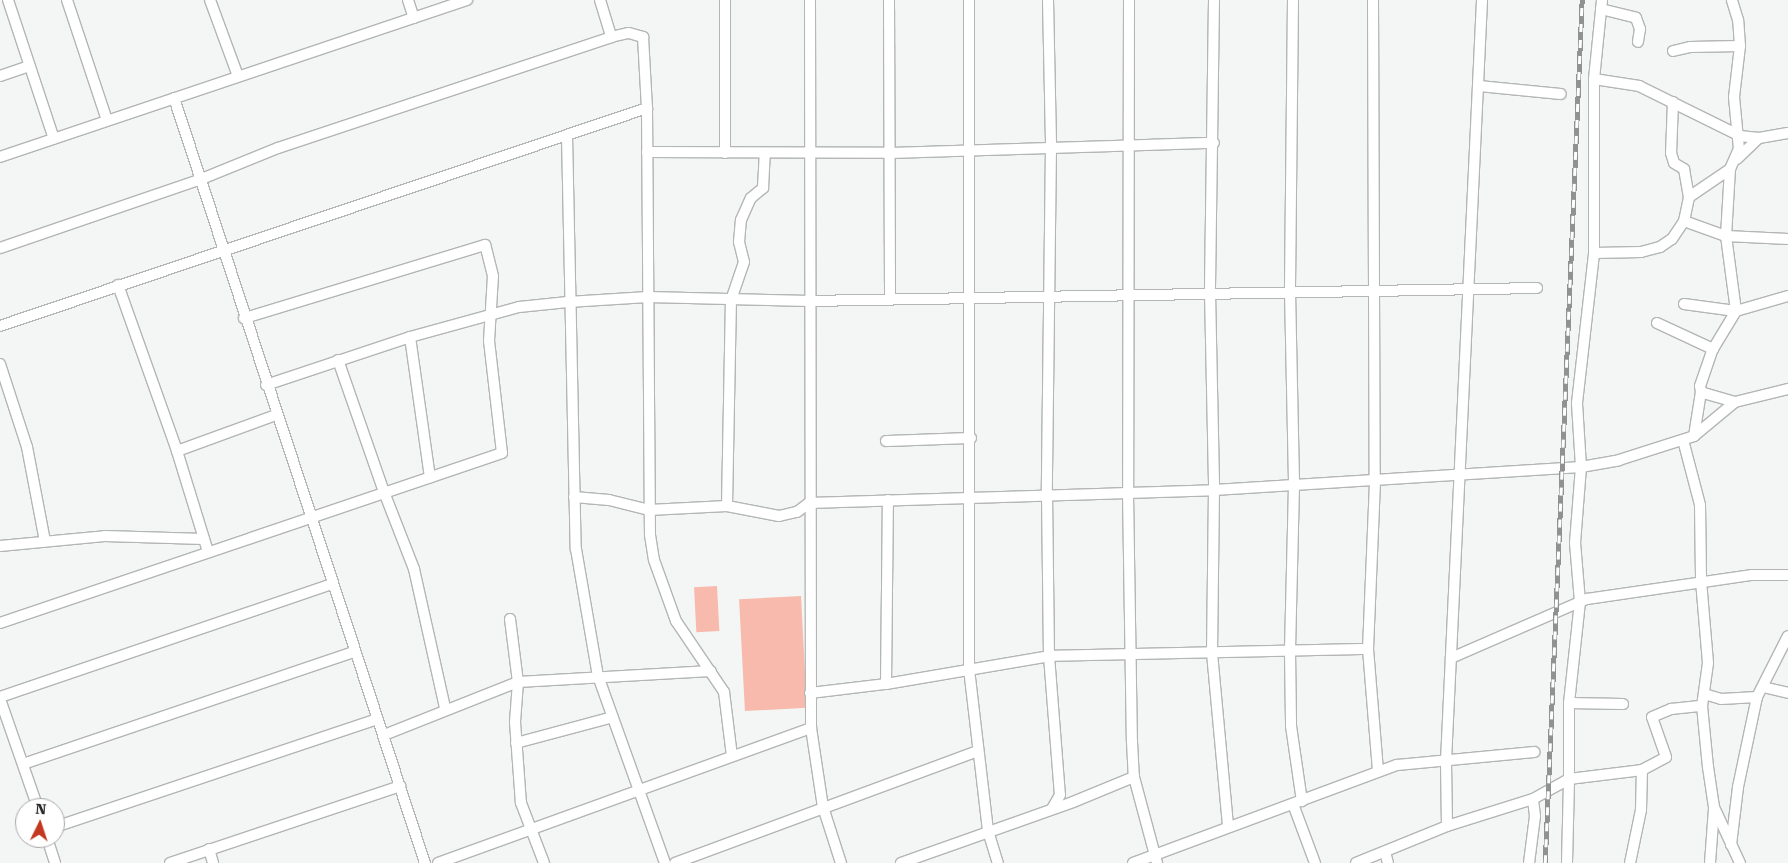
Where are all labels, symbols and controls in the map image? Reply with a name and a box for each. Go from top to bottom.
north arrow [15,798,65,848]
text: N [35,801,47,817]

